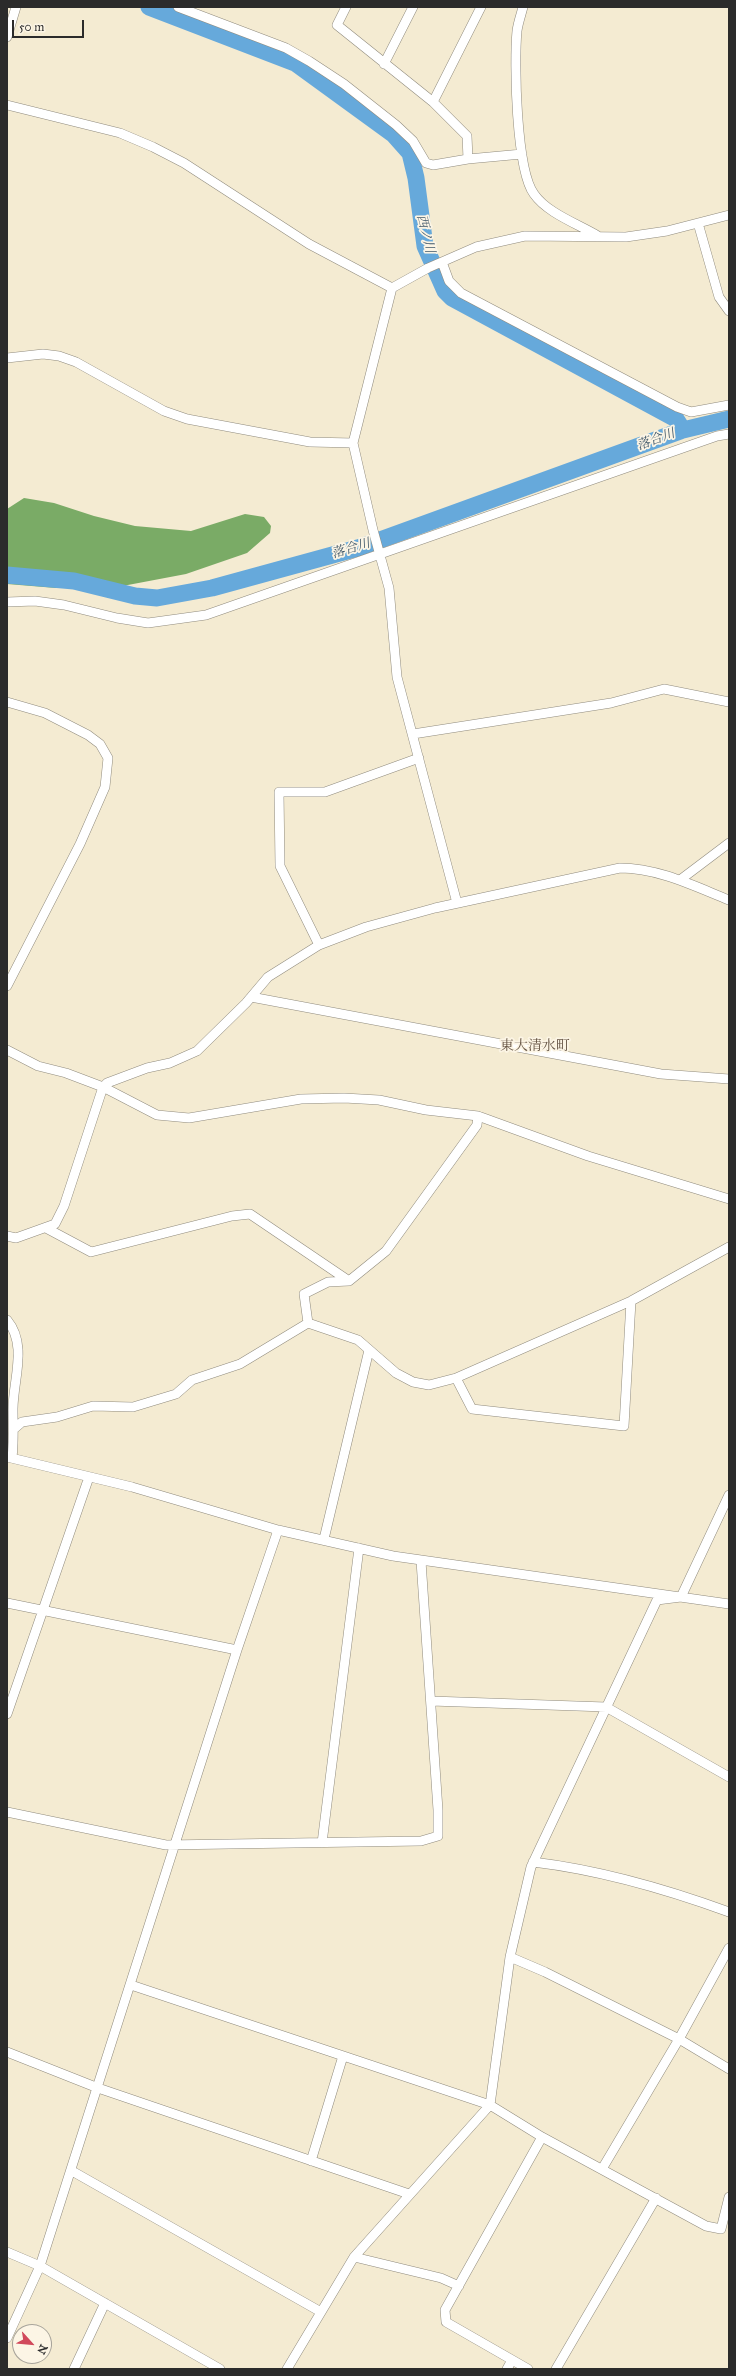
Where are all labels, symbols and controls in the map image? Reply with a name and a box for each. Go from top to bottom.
scale bar [14,12,86,38]
text: 50 m [19,20,44,34]
water label: 西ノ川 [413,213,437,255]
water label: 落合川 [635,426,677,454]
water label: 落合川 [330,536,372,562]
district label: 東大清水町 [500,1039,570,1055]
north arrow [12,2324,52,2364]
text: N [34,2342,50,2356]

